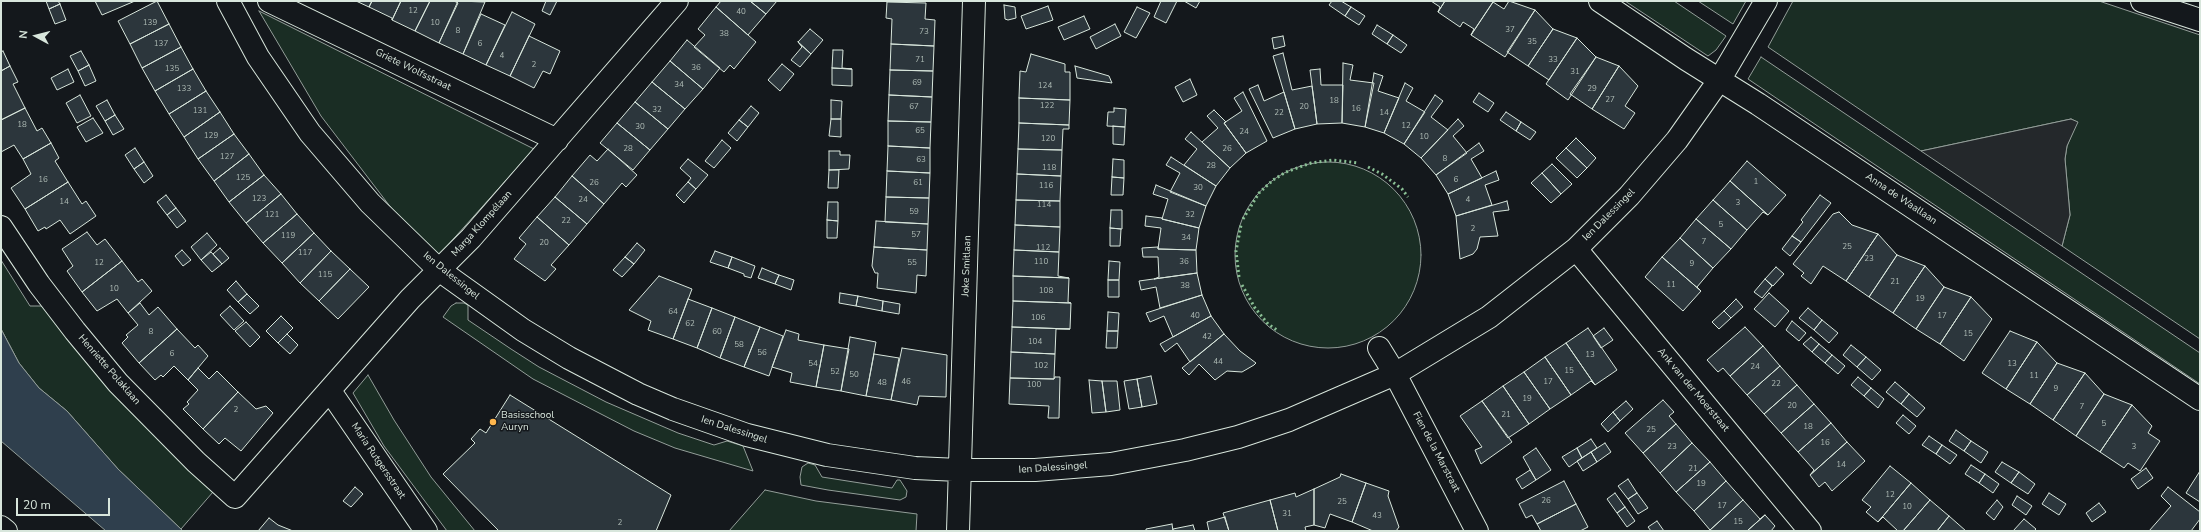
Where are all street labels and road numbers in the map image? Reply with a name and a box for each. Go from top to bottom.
street label: Griete Wolfsstraat [373,46,453,94]
street label: Anna de Waallaan [1863,171,1939,227]
street label: Ien Dalessingel [1580,186,1638,244]
street label: Marga Klompélaan [449,188,515,260]
street label: Joke Smitlaan [960,235,974,297]
street label: Ien Dalessingel [420,250,482,302]
street label: Henriette Polaklaan [75,333,143,407]
street label: Ank van der Moerstraat [1655,346,1731,434]
street label: Fien de la Marstraat [1410,410,1462,494]
street label: Ien Dalessingel [699,414,769,446]
street label: Maria Rutgersstraat [348,421,408,501]
street label: Ien Dalessingel [1018,460,1088,476]

